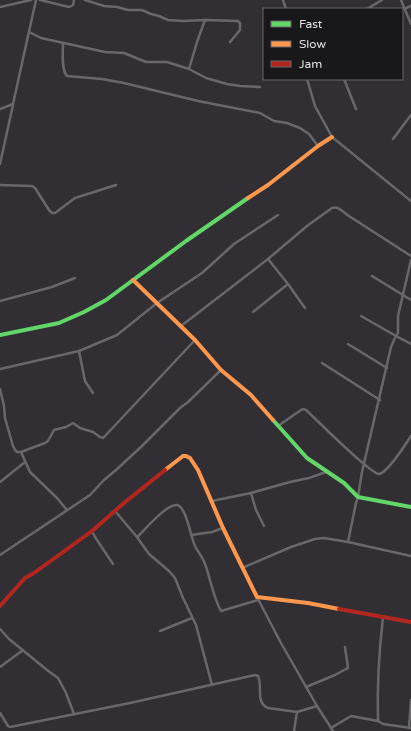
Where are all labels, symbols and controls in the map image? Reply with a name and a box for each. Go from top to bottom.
legend [263,8,403,80]
text: Fast [299,17,323,31]
text: Slow [299,37,326,51]
text: Jam [299,57,322,71]

